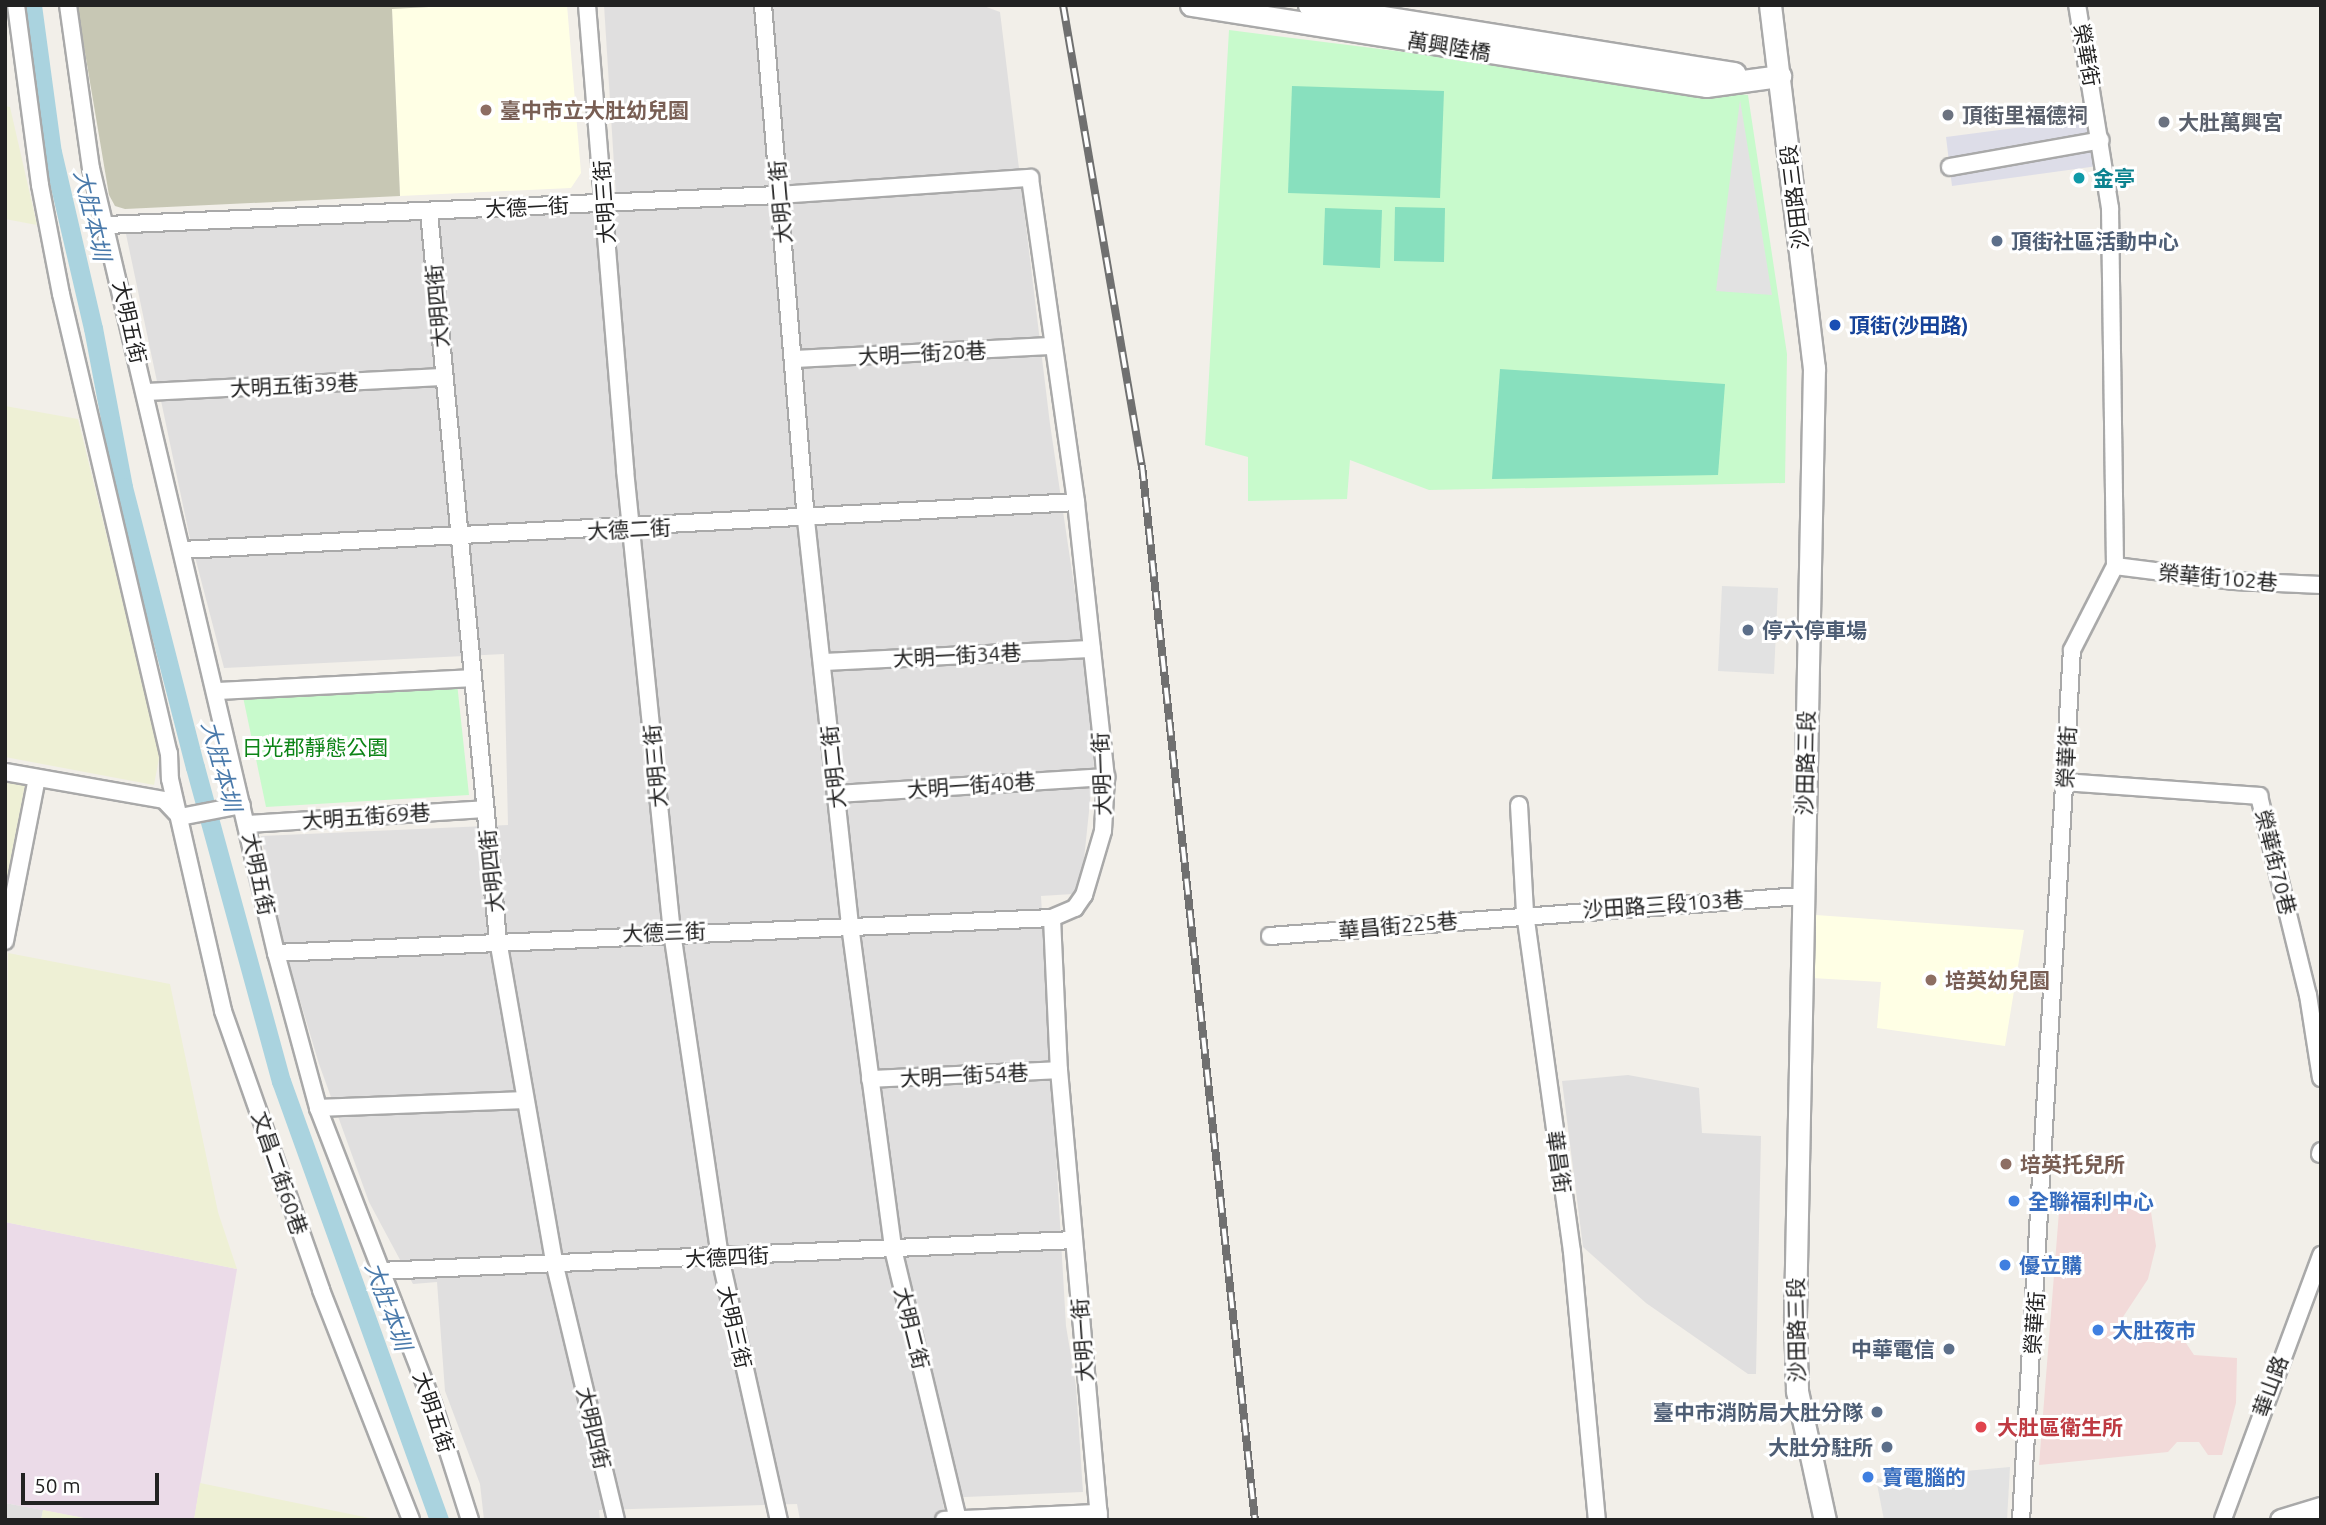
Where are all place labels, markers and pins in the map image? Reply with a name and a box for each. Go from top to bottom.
place label: 臺中市立大肚幼兒園 [500,97,689,123]
marker: 臺中市立大肚幼兒園 [478,102,494,118]
place label: 頂街里福德祠 [1962,102,2088,128]
marker: 頂街里福德祠 [1940,107,1956,123]
place label: 大肚萬興宮 [2178,109,2283,135]
marker: 大肚萬興宮 [2156,114,2172,130]
place label: 金亭 [2093,165,2135,191]
marker: 金亭 [2071,170,2087,186]
place label: 頂街社區活動中心 [2011,228,2179,254]
marker: 頂街社區活動中心 [1989,233,2005,249]
place label: 頂街(沙田路) [1849,312,1969,338]
marker: 頂街(沙田路) [1827,317,1843,333]
place label: 停六停車場 [1762,617,1867,643]
marker: 停六停車場 [1740,622,1756,638]
place label: 培英幼兒園 [1945,967,2050,993]
marker: 培英幼兒園 [1923,972,1939,988]
place label: 培英托兒所 [2020,1151,2125,1177]
marker: 培英托兒所 [1998,1156,2014,1172]
place label: 全聯福利中心 [2028,1188,2154,1214]
marker: 全聯福利中心 [2006,1193,2022,1209]
place label: 優立購 [2019,1252,2082,1278]
marker: 優立購 [1997,1257,2013,1273]
place label: 大肚夜市 [2112,1317,2196,1343]
marker: 大肚夜市 [2090,1322,2106,1338]
place label: 中華電信 [1851,1336,1935,1362]
marker: 中華電信 [1941,1341,1957,1357]
place label: 臺中市消防局大肚分隊 [1653,1399,1863,1425]
marker: 臺中市消防局大肚分隊 [1869,1404,1885,1420]
place label: 大肚區衛生所 [1997,1414,2123,1440]
marker: 大肚區衛生所 [1971,1417,1991,1437]
place label: 大肚分駐所 [1768,1434,1873,1460]
marker: 大肚分駐所 [1879,1439,1895,1455]
place label: 賣電腦的 [1882,1464,1966,1490]
marker: 賣電腦的 [1860,1469,1876,1485]

